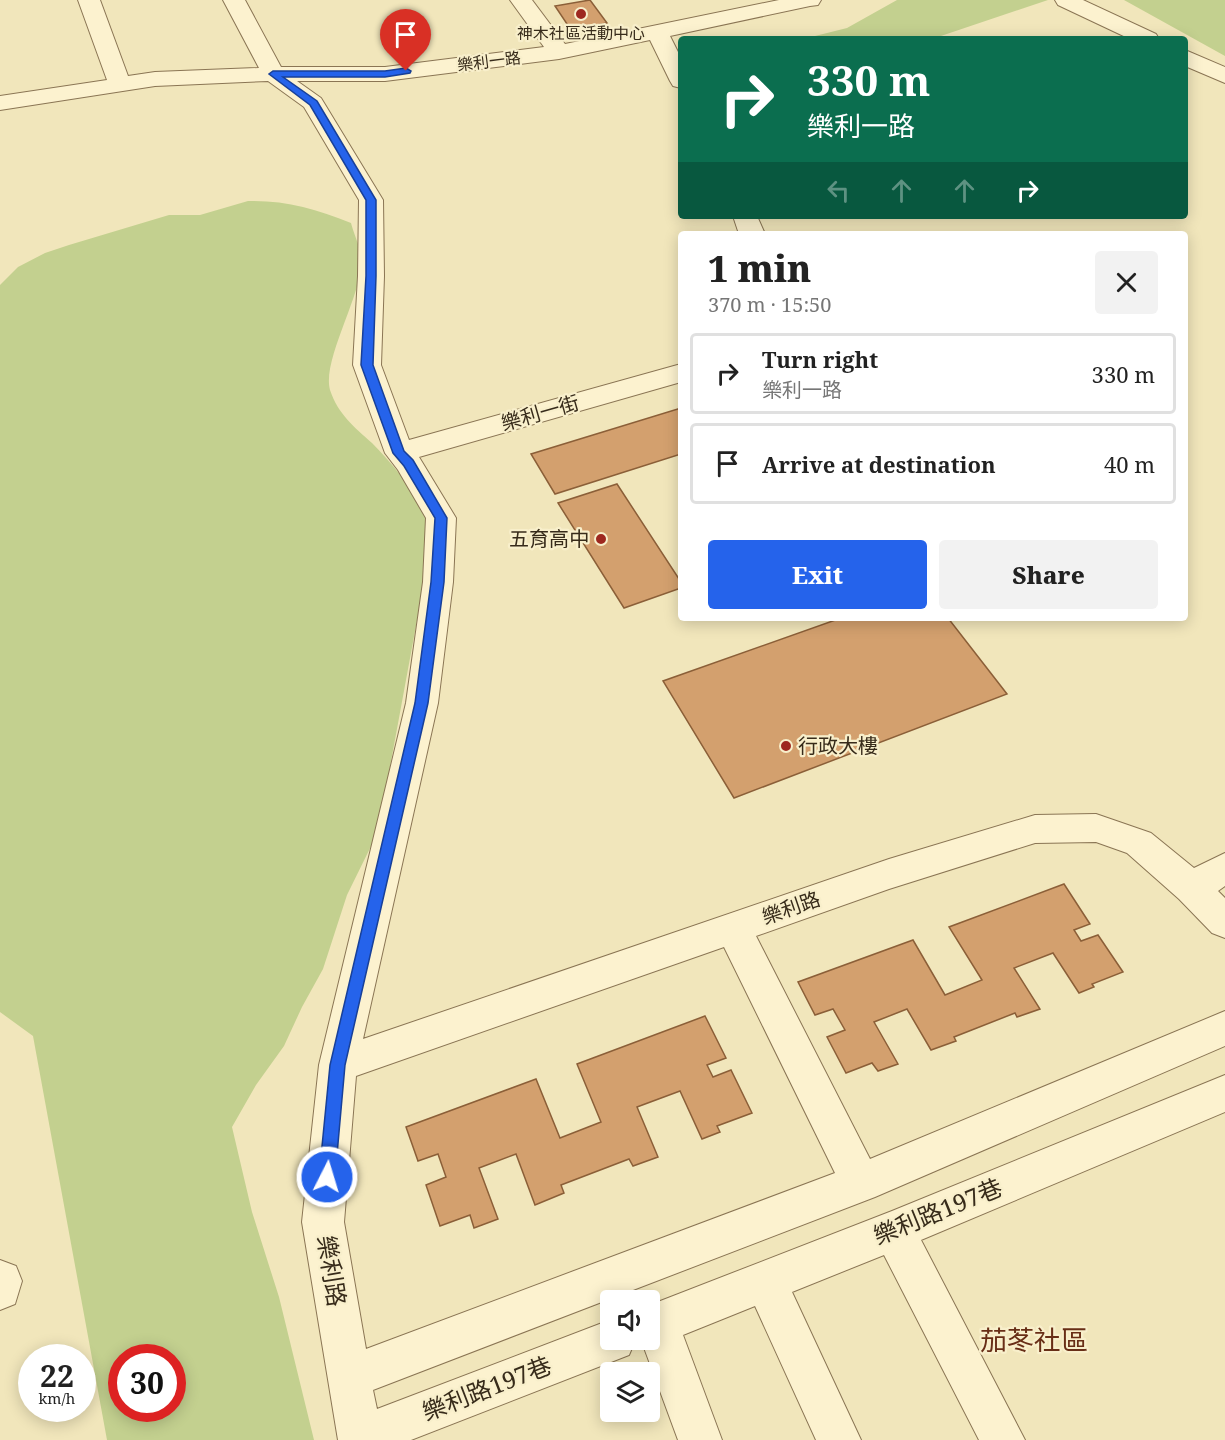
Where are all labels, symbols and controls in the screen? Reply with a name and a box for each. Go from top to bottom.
marker: 神木社區活動中心 [574,7,588,21]
pin [380,9,431,71]
icon: arrive [389,18,422,51]
place label: 神木社區活動中心 [517,22,645,44]
street label: 樂利一路 [456,46,522,76]
text: 330 m [807,51,931,108]
icon: right [708,60,786,138]
text: 樂利一路 [807,107,915,144]
icon: left [822,174,855,207]
icon: ahead [885,174,918,207]
icon: ahead [948,174,981,207]
icon: right [1011,174,1044,207]
text: 1 min [708,244,811,293]
button: close [1095,251,1158,314]
text: 370 m · 15:50 [708,291,831,318]
text: Turn right [762,344,878,374]
icon: right [711,357,744,390]
text: 330 m [1092,359,1155,389]
text: 樂利一路 [762,376,842,403]
street label: 樂利一街 [498,389,582,437]
icon: arrive [711,447,744,480]
text: Arrive at destination [762,449,996,479]
text: 40 m [1104,449,1155,479]
place label: 五育高中 [509,525,589,552]
marker: 五育高中 [594,532,608,546]
button: Exit [708,540,927,609]
button: Share [939,540,1158,609]
place label: 行政大樓 [798,732,878,759]
marker: 行政大樓 [779,739,793,753]
street label: 樂利路 [758,885,824,930]
position arrow [295,1145,359,1209]
street label: 樂利路197巷 [868,1170,1007,1251]
street label: 樂利路 [311,1233,354,1309]
map controls [600,1290,660,1422]
button: sound [600,1290,660,1350]
district label: 茄苳社區 [980,1321,1088,1358]
speed limit sign: 30 [108,1344,186,1422]
street label: 樂利路197巷 [417,1348,556,1427]
text: 22 [40,1355,74,1396]
button: layers [600,1362,660,1422]
text: km/h [39,1388,75,1408]

